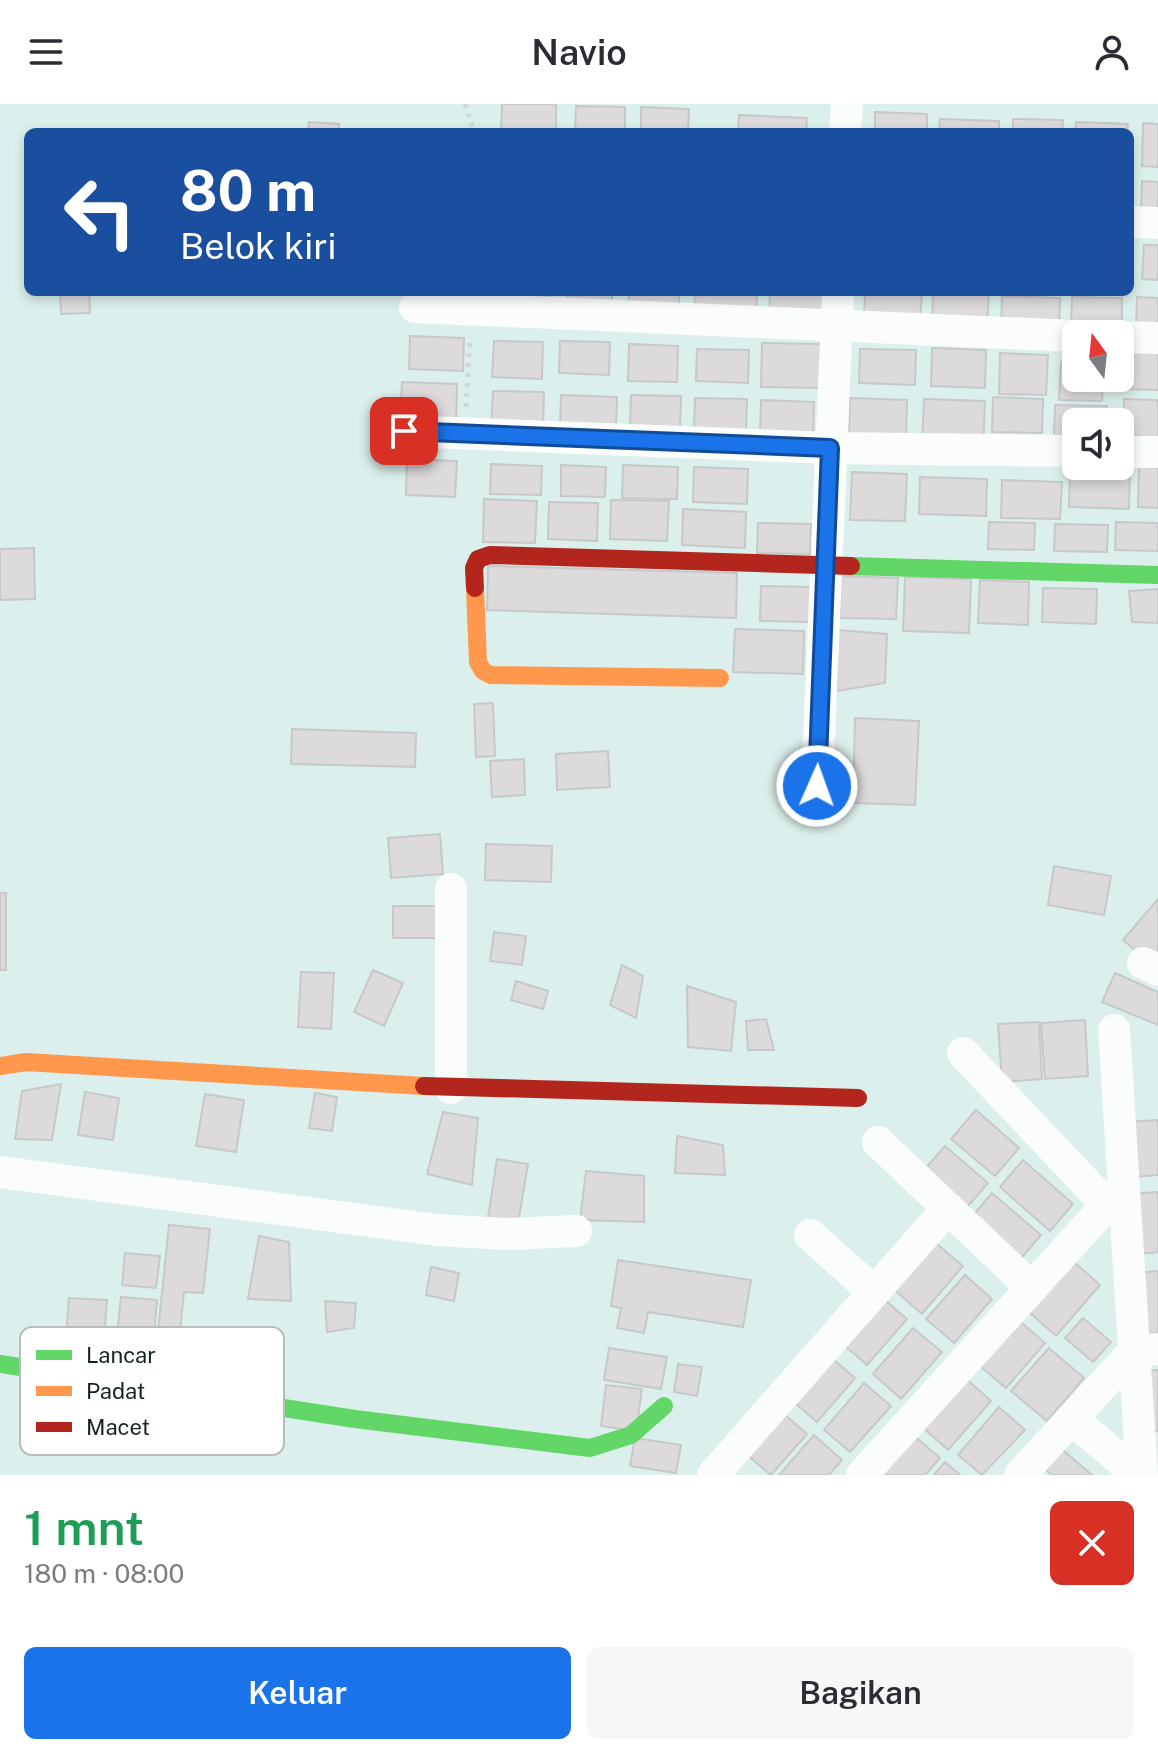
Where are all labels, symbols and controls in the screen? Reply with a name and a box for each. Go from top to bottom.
icon: menu [24,30,68,74]
icon: person [1090,30,1134,74]
text: Navio [531,31,627,73]
text: 80 m [180,158,316,224]
icon: left [48,160,152,264]
text: Belok kiri [180,225,336,267]
north arrow [1062,320,1134,392]
map controls [1062,320,1134,480]
pin [370,397,438,465]
button: sound [1062,408,1134,480]
icon: arrive [382,409,426,453]
position arrow [775,744,859,828]
legend [20,1327,284,1455]
text: Lancar [86,1342,156,1368]
text: Padat [86,1378,145,1404]
text: Macet [86,1414,150,1440]
text: 1 mnt [24,1499,144,1556]
button: close [1050,1501,1134,1585]
text: 180 m · 08:00 [24,1558,185,1589]
button: Keluar [24,1647,571,1739]
button: Bagikan [587,1647,1134,1739]

